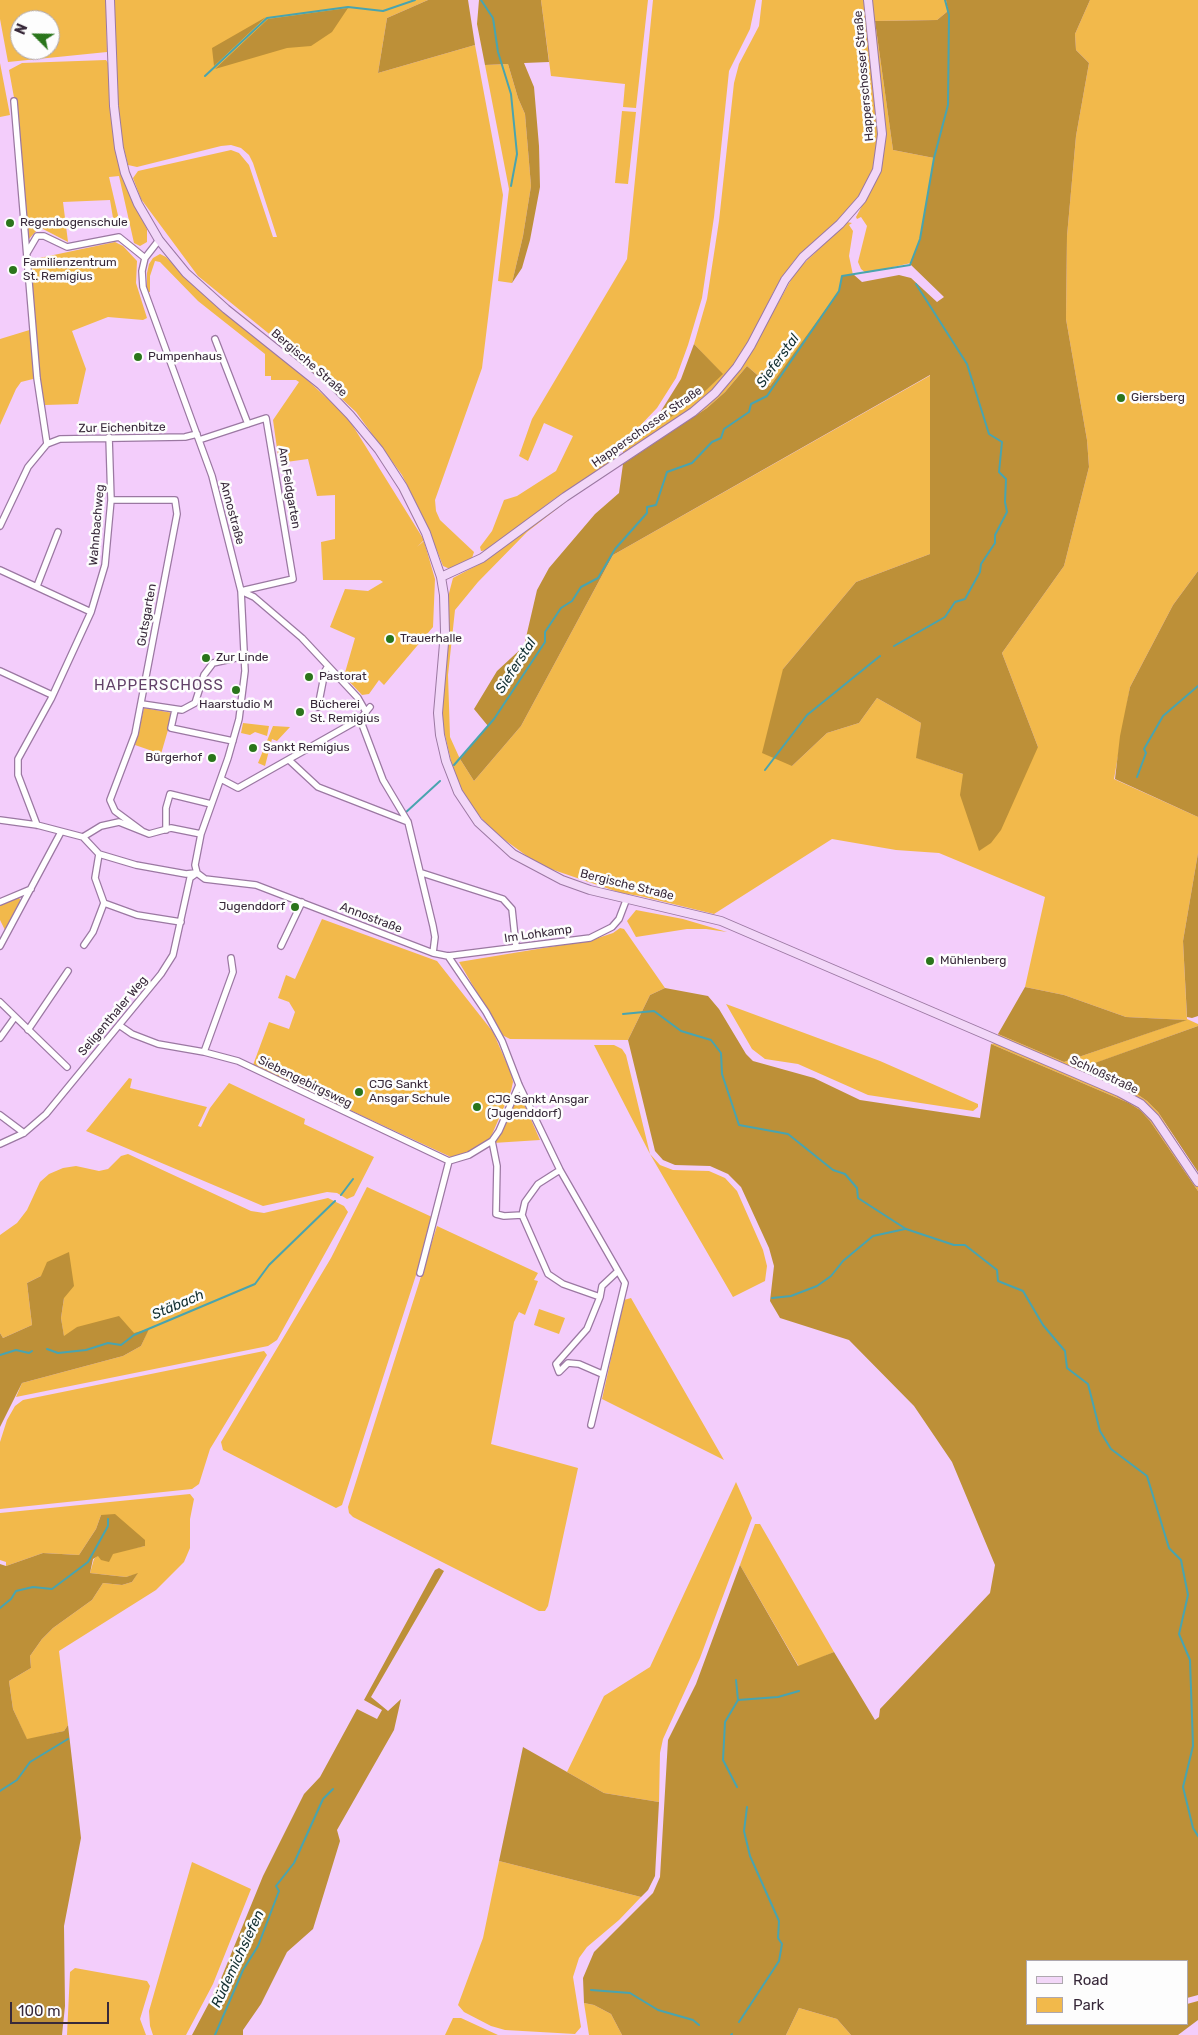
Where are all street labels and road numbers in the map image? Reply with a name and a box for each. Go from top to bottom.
street label: Happerschosser Straße [851,10,877,142]
street label: Bergische Straße [268,326,350,400]
street label: Happerschosser Straße [589,383,705,471]
street label: Zur Eichenbitze [78,420,166,436]
street label: Am Feldgarten [275,446,303,530]
street label: Annostraße [217,480,247,546]
street label: Wahnbachweg [86,484,108,566]
street label: Gutsgarten [134,583,160,647]
street label: Bergische Straße [579,866,675,904]
street label: Annostraße [338,900,404,936]
street label: Im Lohkamp [503,922,573,946]
street label: Seligenthaler Weg [75,973,151,1059]
street label: Siebengebirgsweg [256,1053,354,1111]
street label: Schloßstraße [1067,1053,1141,1097]

